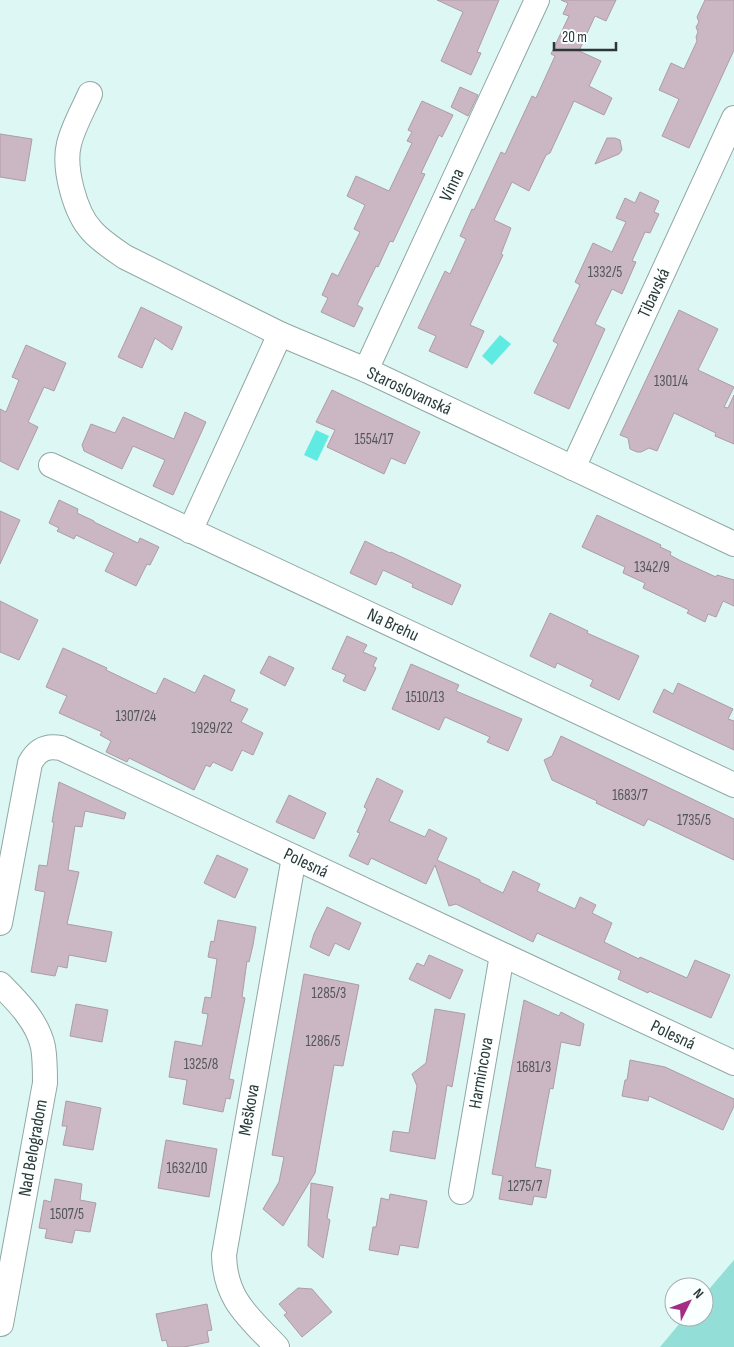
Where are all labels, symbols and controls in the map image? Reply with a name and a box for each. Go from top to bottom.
scale bar [554,20,616,52]
text: 20 m [562,28,587,47]
street label: Vínna [435,165,469,205]
house number: 1332/5 [588,263,622,282]
street label: Tibavská [633,265,675,321]
street label: Staroslovanská [363,362,455,420]
house number: 1301/4 [654,372,688,391]
house number: 1554/17 [354,430,394,449]
house number: 1342/9 [634,558,670,577]
street label: Na Brehu [364,604,422,646]
house number: 1510/13 [405,688,445,707]
house number: 1307/24 [116,707,156,726]
house number: 1929/22 [191,719,233,738]
house number: 1683/7 [612,786,648,805]
house number: 1735/5 [677,811,711,830]
street label: Polesná [280,844,332,882]
house number: 1285/3 [312,984,346,1003]
street label: Polesná [647,1016,699,1054]
house number: 1286/5 [305,1032,341,1051]
street label: Harmincova [464,1036,498,1110]
house number: 1325/8 [184,1055,218,1074]
house number: 1681/3 [517,1058,551,1077]
street label: Meškova [234,1083,264,1137]
street label: Nad Belogradom [14,1098,52,1198]
house number: 1632/10 [167,1159,207,1178]
house number: 1275/7 [508,1177,542,1196]
house number: 1507/5 [50,1205,84,1224]
north arrow [664,1277,714,1327]
text: N [689,1285,707,1302]

